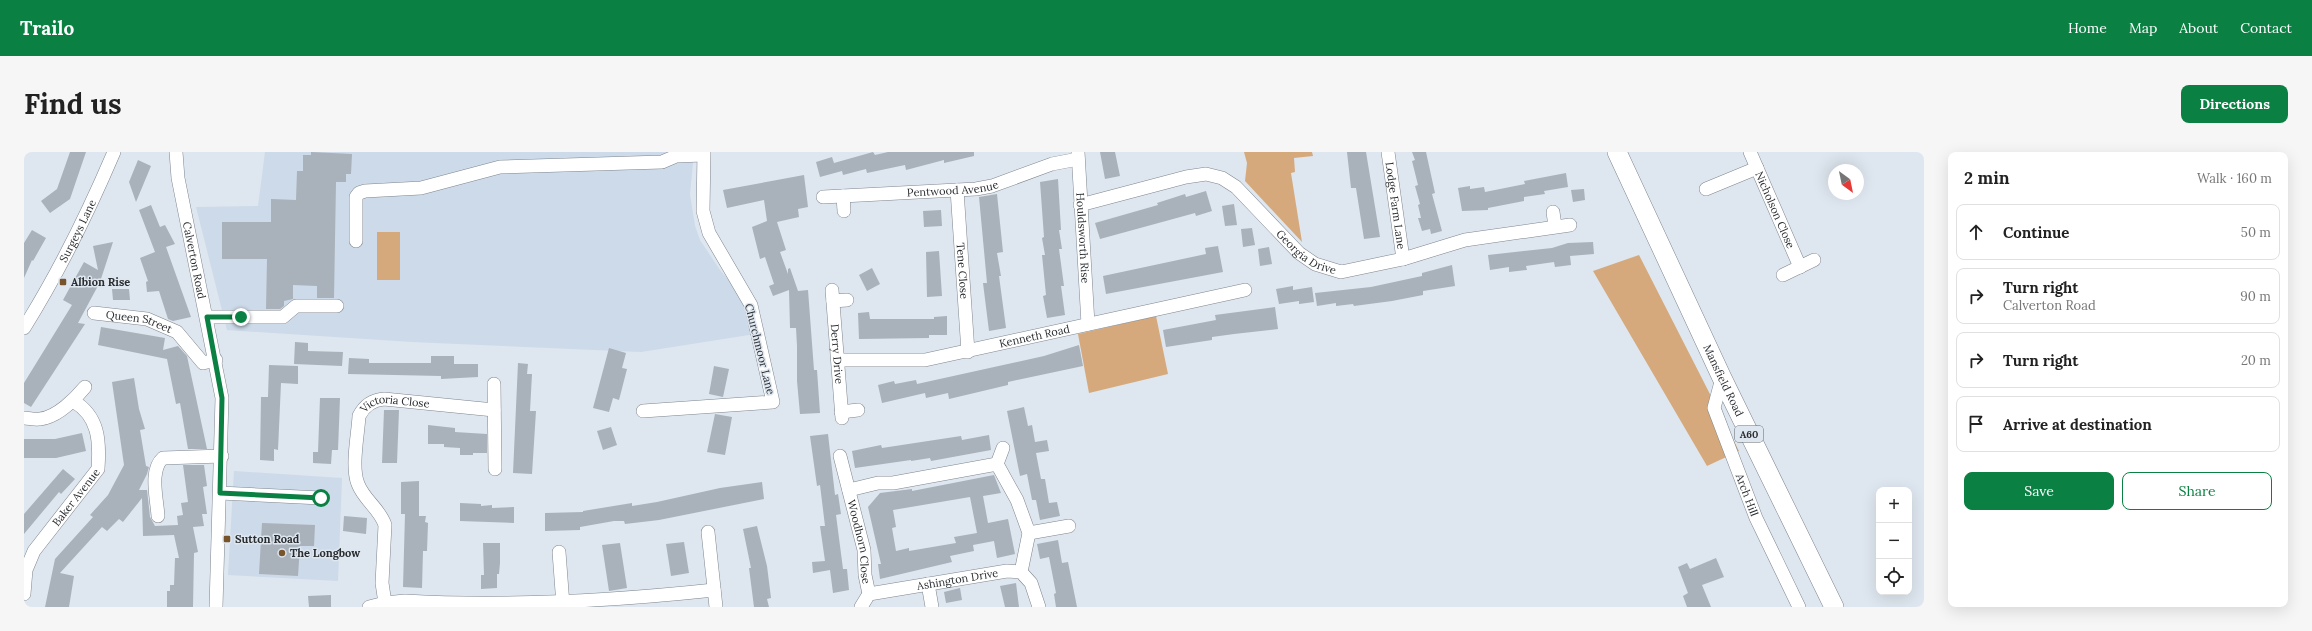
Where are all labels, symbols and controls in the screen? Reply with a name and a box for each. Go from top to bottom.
text: Trailo [20,16,74,40]
text: Home [2068,19,2107,37]
text: Map [2129,19,2157,37]
text: About [2179,19,2218,37]
text: Contact [2240,19,2292,37]
button: Directions [2181,85,2288,123]
text: Find us [24,86,122,122]
street label: Lodge Farm Lane [1382,161,1409,250]
north arrow [1828,164,1864,200]
text: 2 min [1964,167,2010,189]
street label: Nicholson Close [1752,169,1798,251]
text: Walk · 160 m [2197,170,2272,187]
street label: Pentwood Avenue [907,177,1001,200]
street label: Houldsworth Rise [1073,192,1093,284]
street label: Surgeys Lane [56,197,99,265]
street label: Calverton Road [180,220,209,301]
icon: ahead [1965,221,1987,243]
text: Continue [2003,223,2069,242]
text: 50 m [2241,224,2271,241]
street label: Georgia Drive [1273,227,1338,277]
street label: Tene Close [954,242,971,299]
place label: Albion Rise [71,275,130,289]
marker: Albion Rise [58,277,68,287]
text: Turn right [2003,278,2079,297]
icon: right [1965,285,1987,307]
text: 90 m [2240,288,2271,305]
text: Calverton Road [2003,297,2096,314]
street label: Churchmoor Lane [742,302,778,396]
street label: Queen Street [105,307,175,336]
route end [232,308,250,326]
street label: Kenneth Road [998,321,1071,351]
street label: Derry Drive [828,323,846,384]
street label: Mansfield Road [1700,342,1747,419]
icon: right [1965,349,1987,371]
text: Turn right [2003,351,2079,370]
text: 20 m [2241,352,2271,369]
street label: Victoria Close [356,392,430,416]
icon: arrive [1965,413,1987,435]
text: Arrive at destination [2003,415,2152,434]
road number: A60 [1735,426,1763,442]
street label: Baker Avenue [49,465,103,529]
street label: Arch Hill [1732,471,1762,518]
button: Save [1964,472,2114,510]
button: Share [2122,472,2272,510]
map controls [1876,487,1912,595]
button: + [1876,487,1912,523]
route start [312,489,330,507]
street label: Woodhorn Close [844,498,874,585]
button: − [1876,523,1912,559]
place label: Sutton Road [235,532,300,546]
marker: Sutton Road [222,534,232,544]
place label: The Longbow [290,546,360,560]
marker: The Longbow [277,548,287,558]
button: locate [1876,559,1912,595]
street label: Ashington Drive [915,566,999,593]

